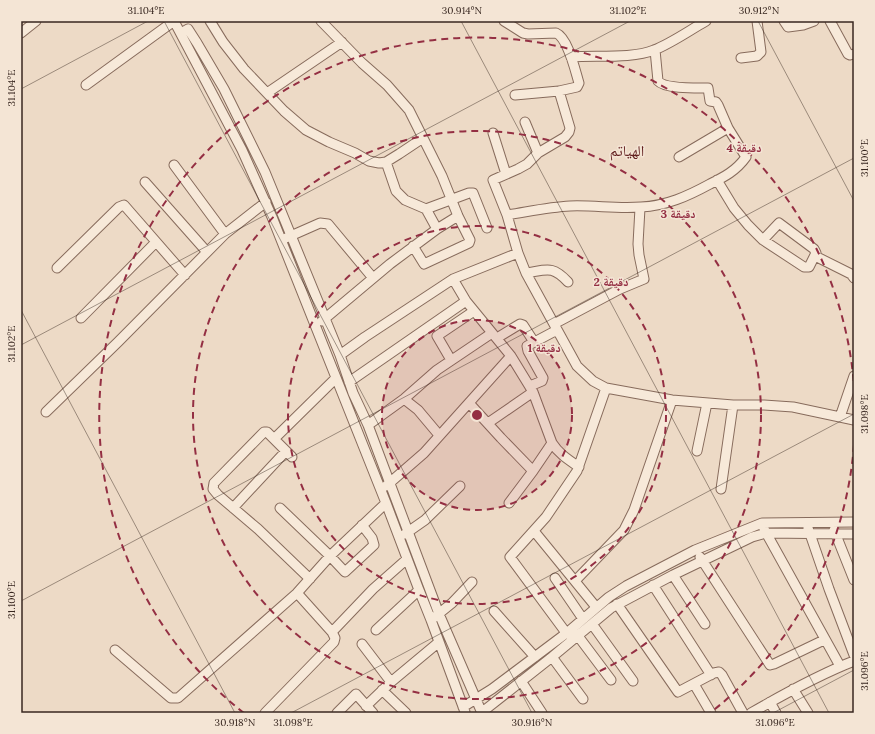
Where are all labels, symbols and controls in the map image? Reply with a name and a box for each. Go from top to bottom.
text: 31.104°E [127,4,165,17]
text: 30.914°N [442,4,483,17]
text: 31.102°E [609,4,647,17]
text: 30.912°N [739,4,780,17]
text: 31.104°E [5,69,18,107]
text: 31.100°E [858,139,871,177]
text: 4 دقيقة [727,140,761,155]
district label: الهياتم [610,141,644,161]
text: 3 دقيقة [660,206,696,221]
text: 2 دقيقة [594,274,628,289]
text: 31.102°E [5,325,18,363]
text: 1 دقيقة [527,340,561,355]
text: 31.098°E [858,394,871,434]
centre of rings [470,408,484,422]
text: 31.100°E [5,581,18,619]
text: 31.096°E [858,651,871,691]
text: 30.918°N [215,716,256,729]
text: 31.098°E [273,716,313,729]
text: 30.916°N [512,716,553,729]
text: 31.096°E [755,716,795,729]

